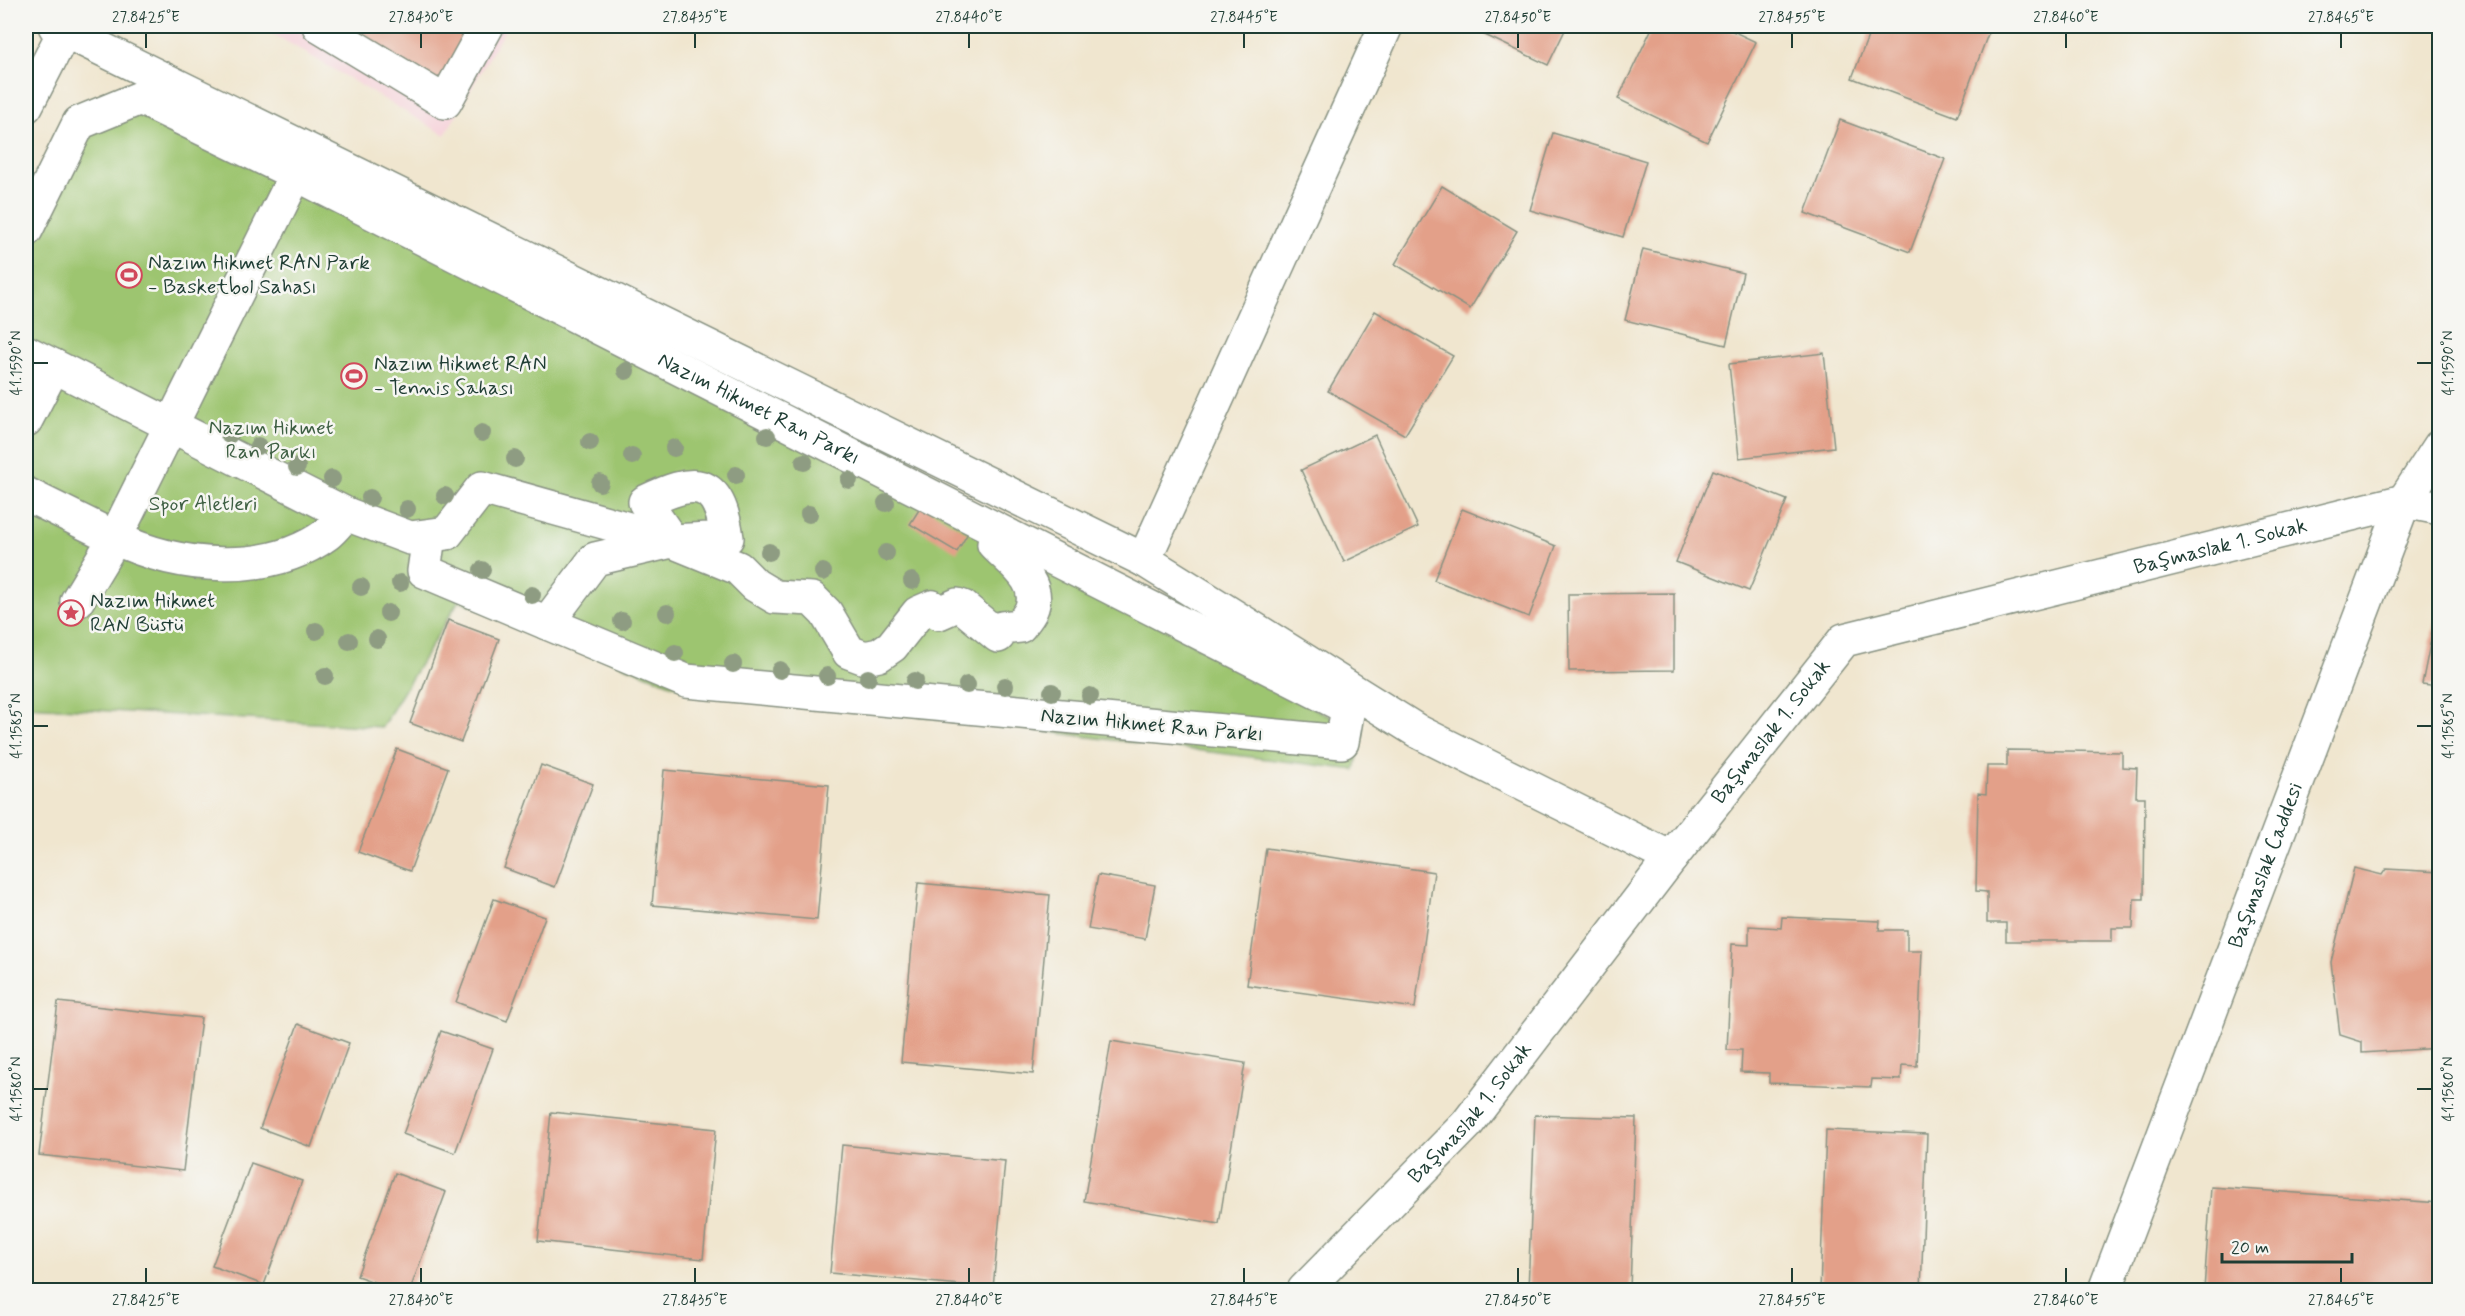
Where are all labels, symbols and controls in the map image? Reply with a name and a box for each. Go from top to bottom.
text: 27.8425°E [112,8,180,28]
text: 27.8430°E [389,8,453,28]
text: 27.8435°E [663,8,728,28]
text: 27.8440°E [935,8,1003,28]
text: 27.8445°E [1210,8,1278,28]
text: 27.8450°E [1485,8,1552,28]
text: 27.8455°E [1758,8,1826,28]
text: 27.8460°E [2033,8,2099,28]
text: 27.8465°E [2308,8,2374,28]
place label: Nazım Hikmet RAN Park - Basketbol Sahası [148,249,370,301]
sports icon: Nazım Hikmet RAN Park - Basketbol Sahası [114,260,144,290]
text: 41.1590°N [7,331,27,395]
text: 41.1590°N [2439,331,2459,395]
street label: Nazım Hikmet Ran Parkı [653,346,865,472]
place label: Nazım Hikmet RAN - Tennis Sahası [374,350,547,402]
sports icon: Nazım Hikmet RAN - Tennis Sahası [339,361,369,391]
park label: Nazım Hikmet Ran Parkı [208,414,334,466]
park label: Spor Aletleri [149,490,257,518]
street label: Başmaslak 1. Sokak [2131,512,2310,582]
place label: Nazım Hikmet RAN Büstü [90,587,215,639]
place icon: Nazım Hikmet RAN Büstü [56,598,86,628]
street label: Başmaslak 1. Sokak [1705,653,1837,810]
text: 41.1585°N [7,693,27,759]
text: 41.1585°N [2439,693,2459,759]
street label: Nazım Hikmet Ran Parkı [1040,701,1264,749]
street label: Başmaslak Caddesi [2222,779,2310,952]
street label: Başmaslak 1. Sokak [1402,1037,1538,1190]
text: 41.1580°N [7,1057,27,1121]
text: 41.1580°N [2439,1057,2459,1121]
scale bar [2222,1226,2352,1264]
text: 20 m [2231,1236,2269,1260]
text: 27.8425°E [112,1291,180,1311]
text: 27.8430°E [389,1291,453,1311]
text: 27.8435°E [663,1291,728,1311]
text: 27.8440°E [935,1291,1003,1311]
text: 27.8445°E [1210,1291,1278,1311]
text: 27.8450°E [1485,1291,1552,1311]
text: 27.8455°E [1758,1291,1826,1311]
text: 27.8460°E [2033,1291,2099,1311]
text: 27.8465°E [2308,1291,2374,1311]

